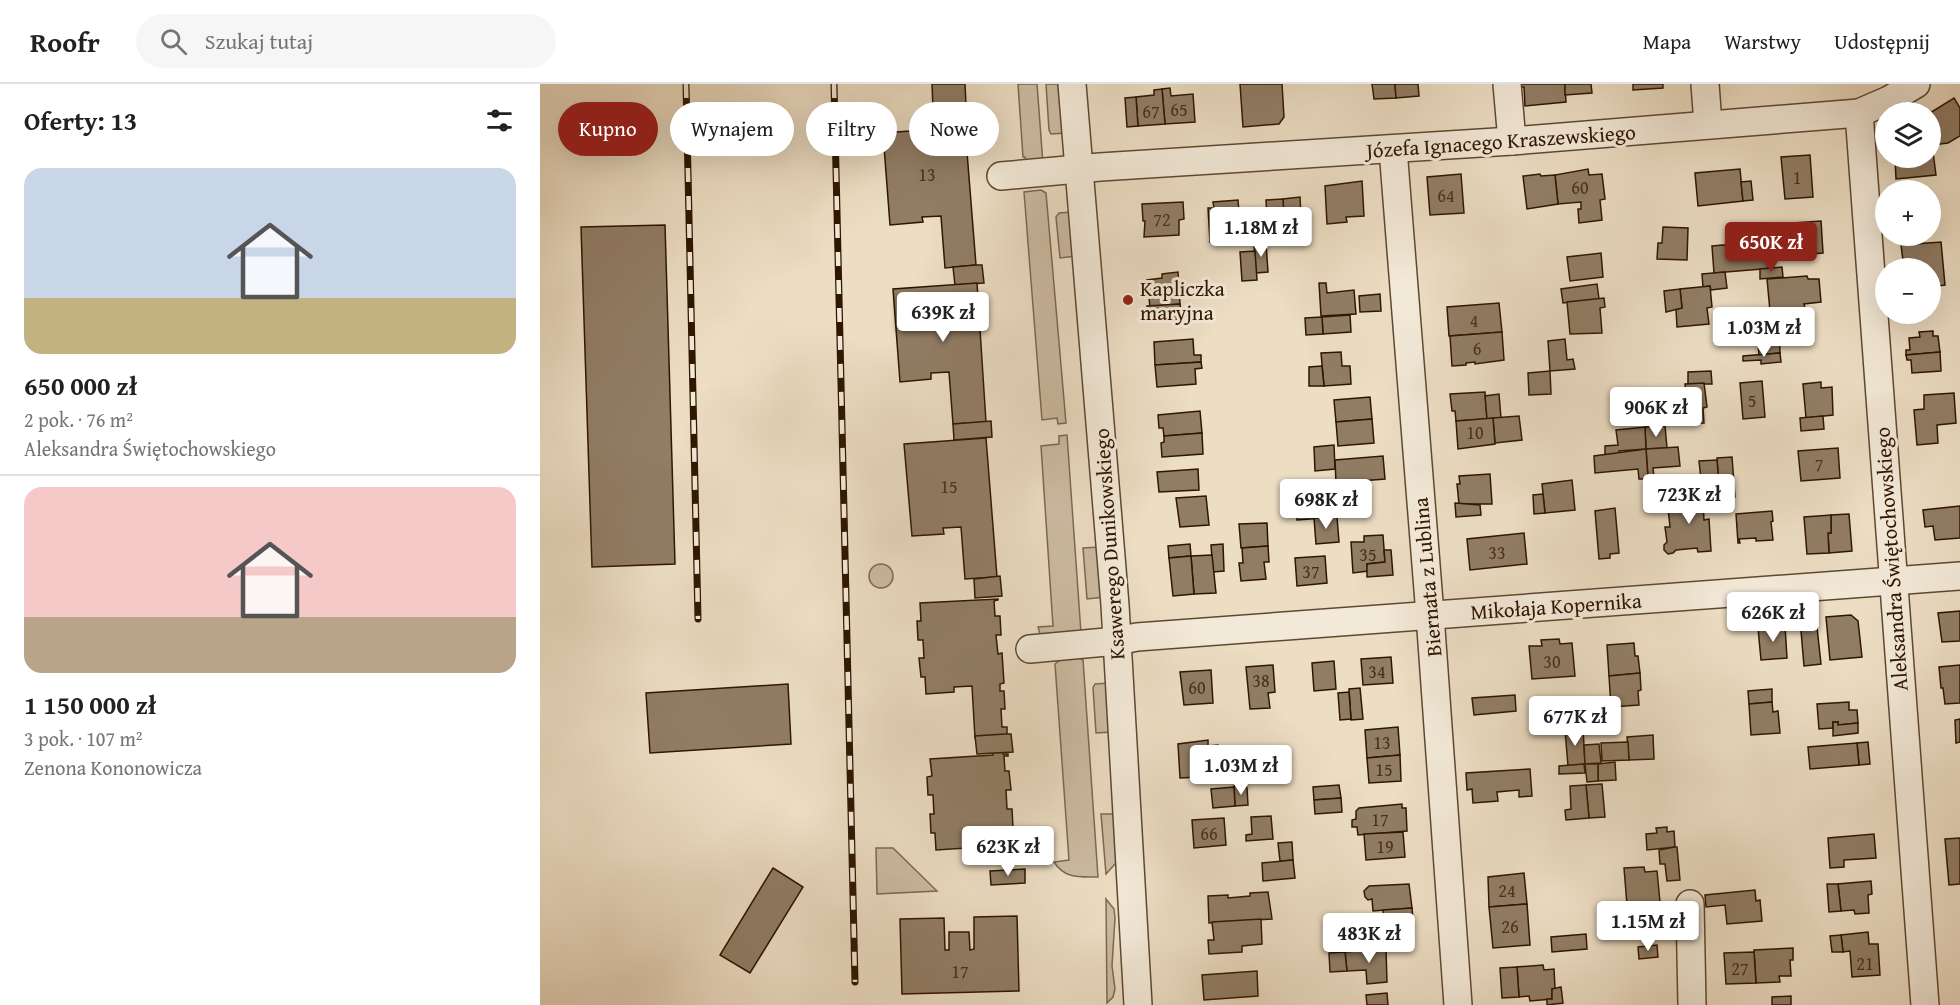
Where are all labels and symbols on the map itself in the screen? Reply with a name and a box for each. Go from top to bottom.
house number: 65 [1170,96,1188,123]
house number: 67 [1142,98,1160,125]
street label: Józefa Ignacego Kraszewskiego [1362,116,1637,166]
house number: 13 [918,161,936,188]
house number: 1 [1793,164,1801,191]
house number: 60 [1571,174,1589,201]
house number: 64 [1437,182,1455,209]
house number: 72 [1153,206,1171,233]
pin: 1.18M zł [1199,207,1323,258]
pin: 650K zł [1716,222,1826,273]
place label: Kapliczka maryjna [1140,273,1225,328]
pin: 639K zł [888,292,998,343]
marker: Kapliczka maryjna [1121,293,1135,307]
house number: 4 [1470,307,1478,334]
pin: 1.03M zł [1702,307,1826,358]
house number: 6 [1473,335,1481,362]
pin: 906K zł [1601,387,1711,438]
house number: 5 [1748,387,1756,414]
house number: 10 [1466,419,1484,446]
street label: Aleksandra Świętochowskiego [1866,426,1916,692]
street label: Ksawerego Dunikowskiego [1085,427,1133,661]
house number: 7 [1815,451,1823,478]
house number: 15 [940,473,958,500]
pin: 723K zł [1634,474,1744,525]
pin: 698K zł [1271,479,1381,530]
street label: Biernata z Lublina [1405,496,1449,658]
house number: 33 [1488,539,1506,566]
house number: 35 [1359,541,1377,568]
house number: 37 [1302,558,1320,585]
street label: Mikołaja Kopernika [1469,585,1643,627]
pin: 626K zł [1718,592,1828,643]
house number: 30 [1543,648,1561,675]
house number: 34 [1368,658,1386,685]
house number: 38 [1252,667,1270,694]
house number: 60 [1188,674,1206,701]
pin: 677K zł [1520,696,1630,747]
house number: 13 [1373,729,1391,756]
pin: 1.03M zł [1179,745,1303,796]
house number: 15 [1375,756,1393,783]
house number: 17 [1371,806,1389,833]
house number: 66 [1200,820,1218,847]
pin: 623K zł [953,826,1063,877]
house number: 19 [1376,833,1394,860]
house number: 24 [1498,877,1516,904]
pin: 1.15M zł [1586,901,1710,952]
pin: 483K zł [1314,913,1424,964]
house number: 26 [1501,913,1519,940]
house number: 21 [1856,950,1874,977]
house number: 27 [1731,955,1749,982]
house number: 17 [951,958,969,985]

